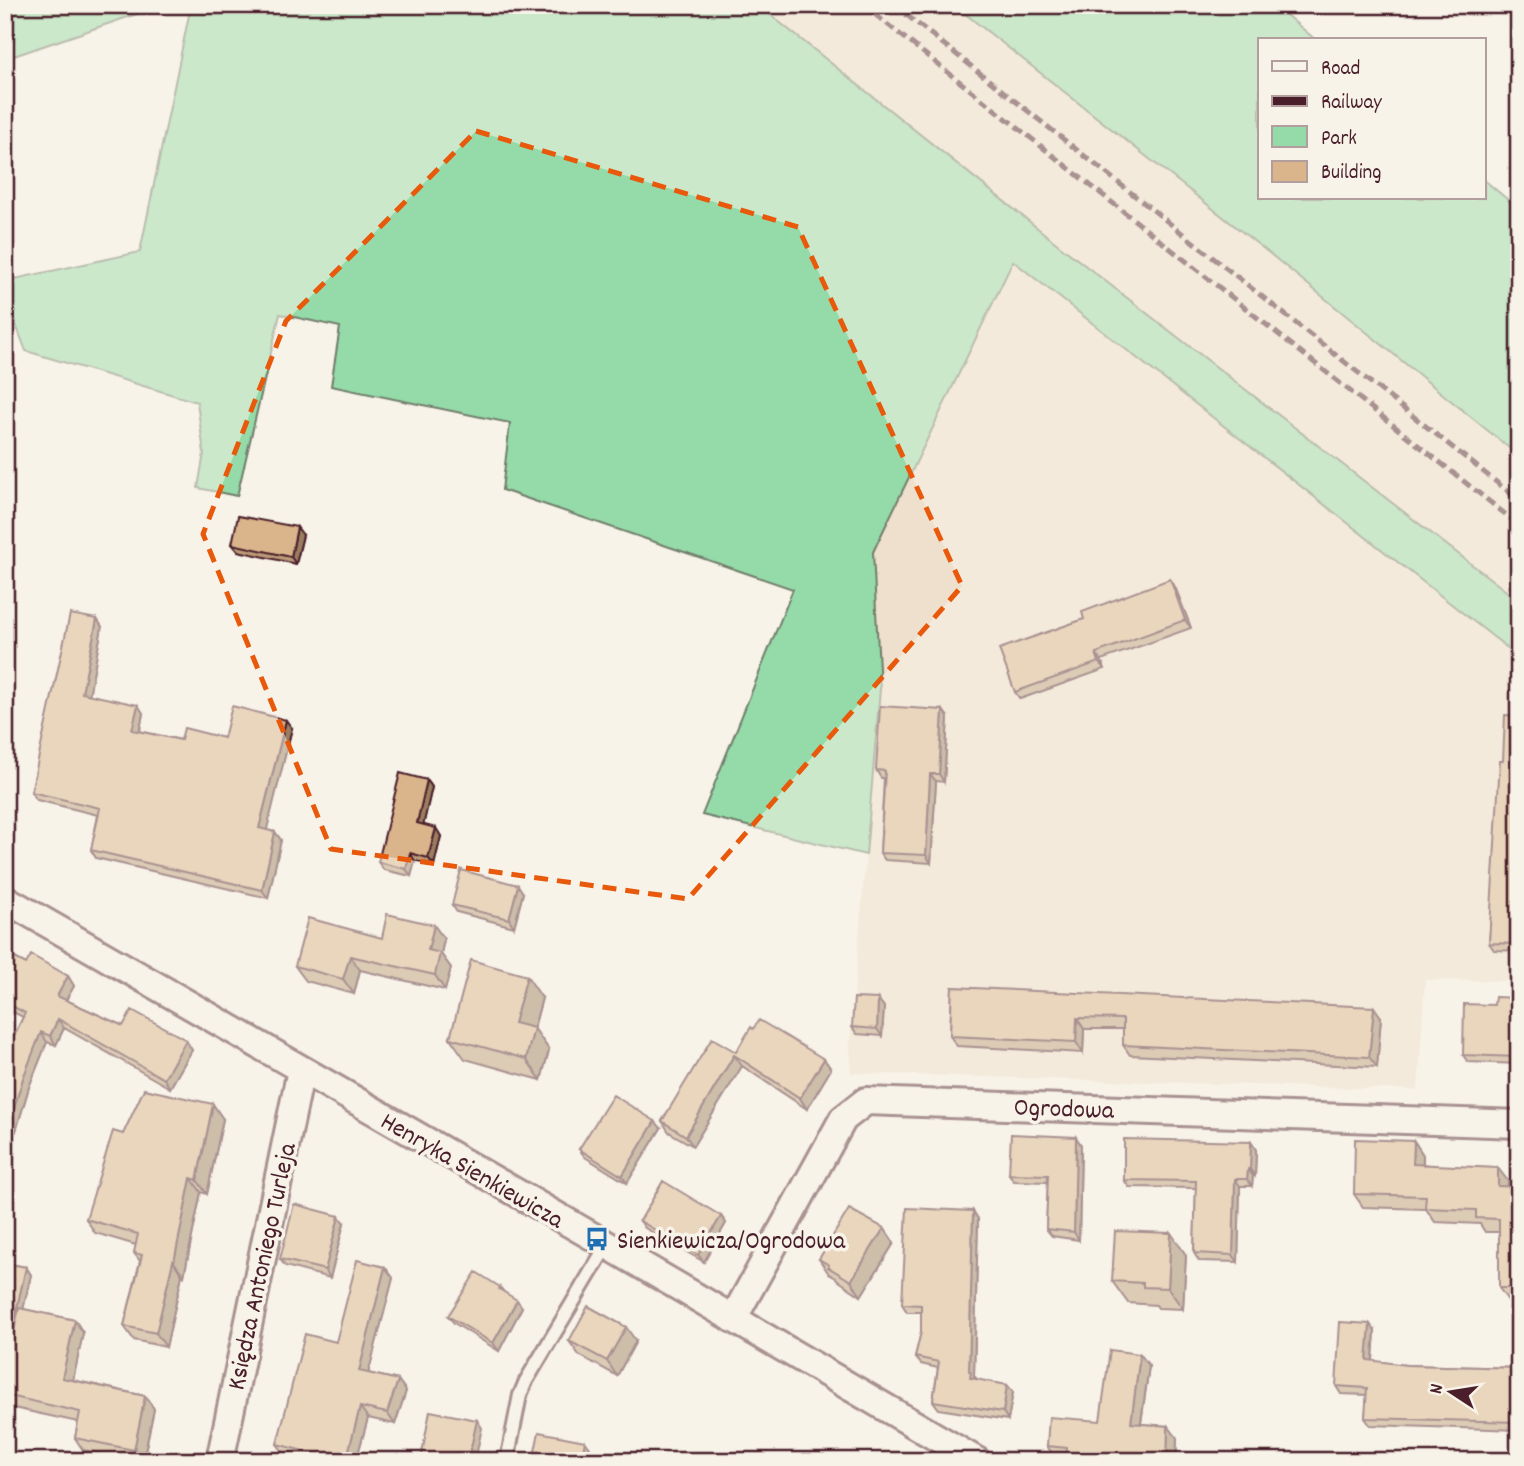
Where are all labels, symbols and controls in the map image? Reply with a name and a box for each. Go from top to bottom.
legend [1258,38,1486,200]
text: Road [1321,55,1360,85]
text: Railway [1321,89,1382,119]
text: Park [1321,125,1357,155]
text: Building [1321,159,1381,189]
street label: Ogrodowa [1013,1090,1115,1131]
street label: Henryka Sienkiewicza [373,1104,571,1240]
street label: Księdza Antoniego Turleja [219,1139,308,1394]
place label: Sienkiewicza/Ogrodowa [617,1224,846,1261]
bus stop icon: Sienkiewicza/Ogrodowa [583,1225,611,1253]
north arrow [1416,1358,1486,1428]
text: N [1424,1382,1452,1397]

